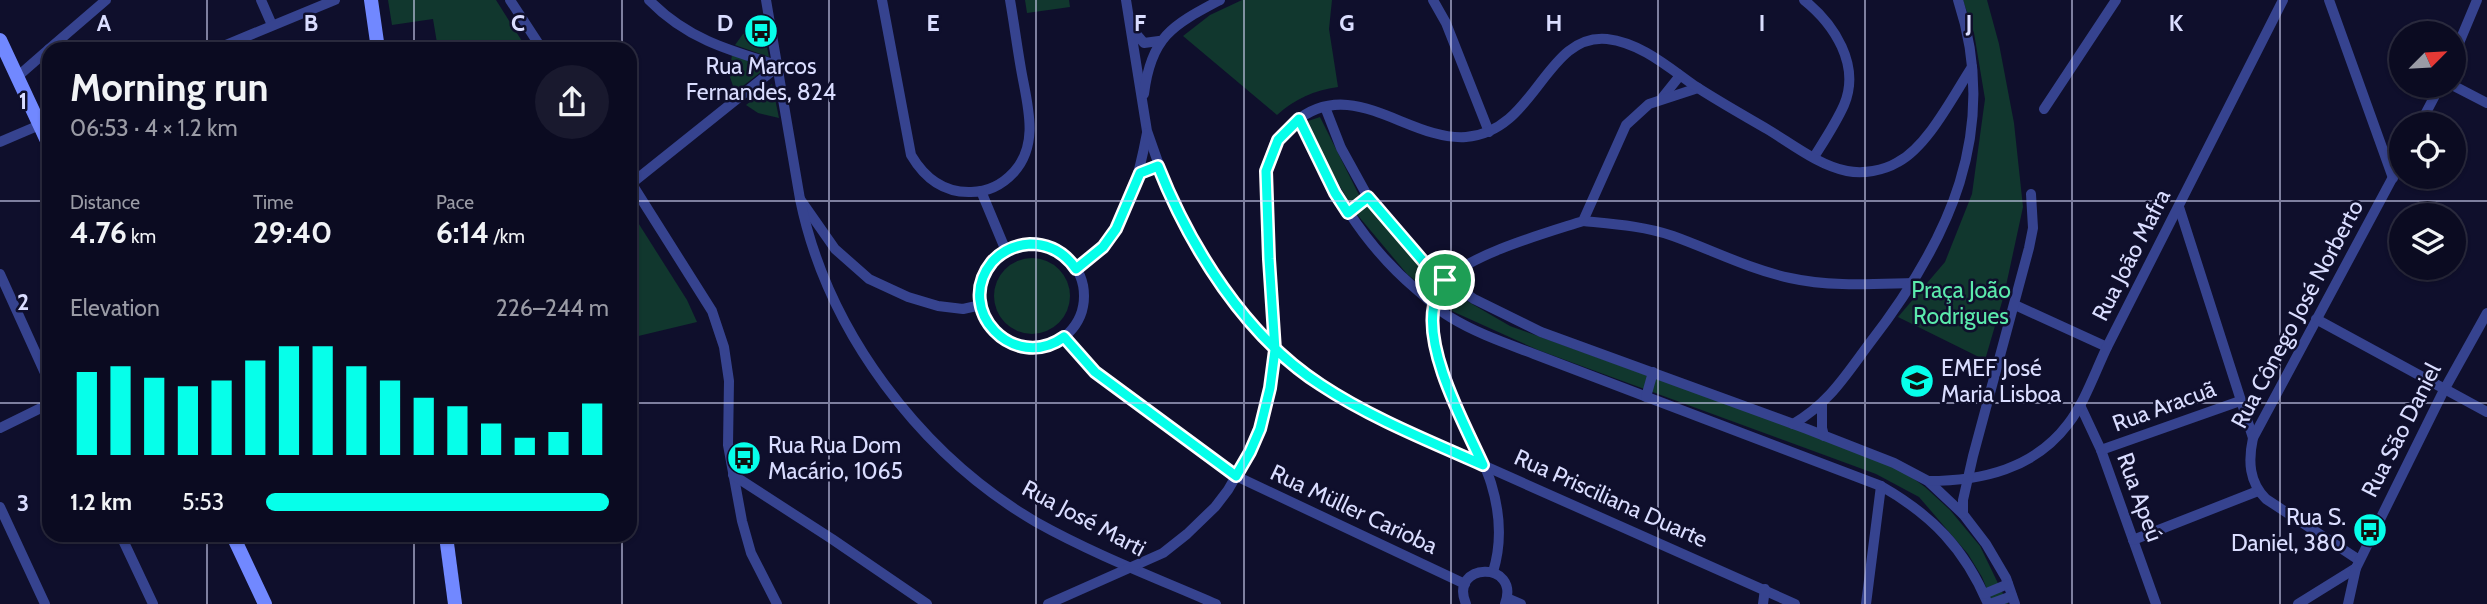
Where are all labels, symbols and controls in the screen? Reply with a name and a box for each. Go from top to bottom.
text: A [97,9,112,37]
text: B [304,9,318,37]
text: C [511,9,525,37]
text: D [717,9,733,37]
text: E [926,9,940,37]
text: F [1134,9,1146,37]
text: G [1339,9,1355,37]
text: H [1546,9,1562,37]
text: I [1759,9,1765,37]
text: J [1965,9,1972,37]
text: K [2169,9,2184,37]
bus stop icon: Rua Marcos Fernandes, 824 [742,12,780,50]
north arrow [2389,21,2466,98]
map controls [2389,21,2466,280]
place label: Rua Marcos Fernandes, 824 [686,52,836,106]
text: Morning run [70,64,269,111]
button: share [535,65,609,139]
text: 1 [19,87,27,115]
button: locate [2389,112,2466,189]
text: 06:53 · 4 × 1.2 km [70,114,238,142]
street label: Rua João Mafra [2086,184,2176,326]
text: Distance [70,191,140,214]
text: Time [253,191,293,214]
text: Pace [436,191,474,214]
street label: Rua Cônego José Norberto [2225,195,2369,433]
button: layers [2389,203,2466,280]
text: 4.76 [70,214,127,251]
text: 29:40 [253,214,332,251]
text: 6:14 [436,214,489,251]
text: km [127,225,156,248]
text: /km [489,225,525,248]
pin [1415,250,1475,310]
icon: arrive [1426,261,1464,299]
park label: Praça João Rodrigues [1911,276,2011,330]
text: 2 [17,288,29,316]
text: Elevation [70,294,160,322]
text: 226–244 m [496,294,609,322]
place label: EMEF José Maria Lisboa [1941,354,2061,408]
street label: Rua São Daniel [2355,358,2447,502]
school or university icon: EMEF José Maria Lisboa [1898,362,1936,400]
street label: Rua Aracuã [2109,374,2219,438]
place label: Rua Rua Dom Macário, 1065 [768,431,903,485]
bus stop icon: Rua Rua Dom Macário, 1065 [725,439,763,477]
street label: Rua Prisciliana Duarte [1510,443,1712,553]
street label: Rua Apeú [2111,449,2169,545]
street label: Rua Müller Carioba [1266,458,1442,560]
street label: Rua José Marti [1017,474,1151,562]
text: 1.2 km [70,488,132,516]
text: 5:53 [182,488,224,516]
text: 3 [17,489,29,517]
place label: Rua S. Daniel, 380 [2231,503,2346,557]
bus stop icon: Rua S. Daniel, 380 [2351,511,2389,549]

